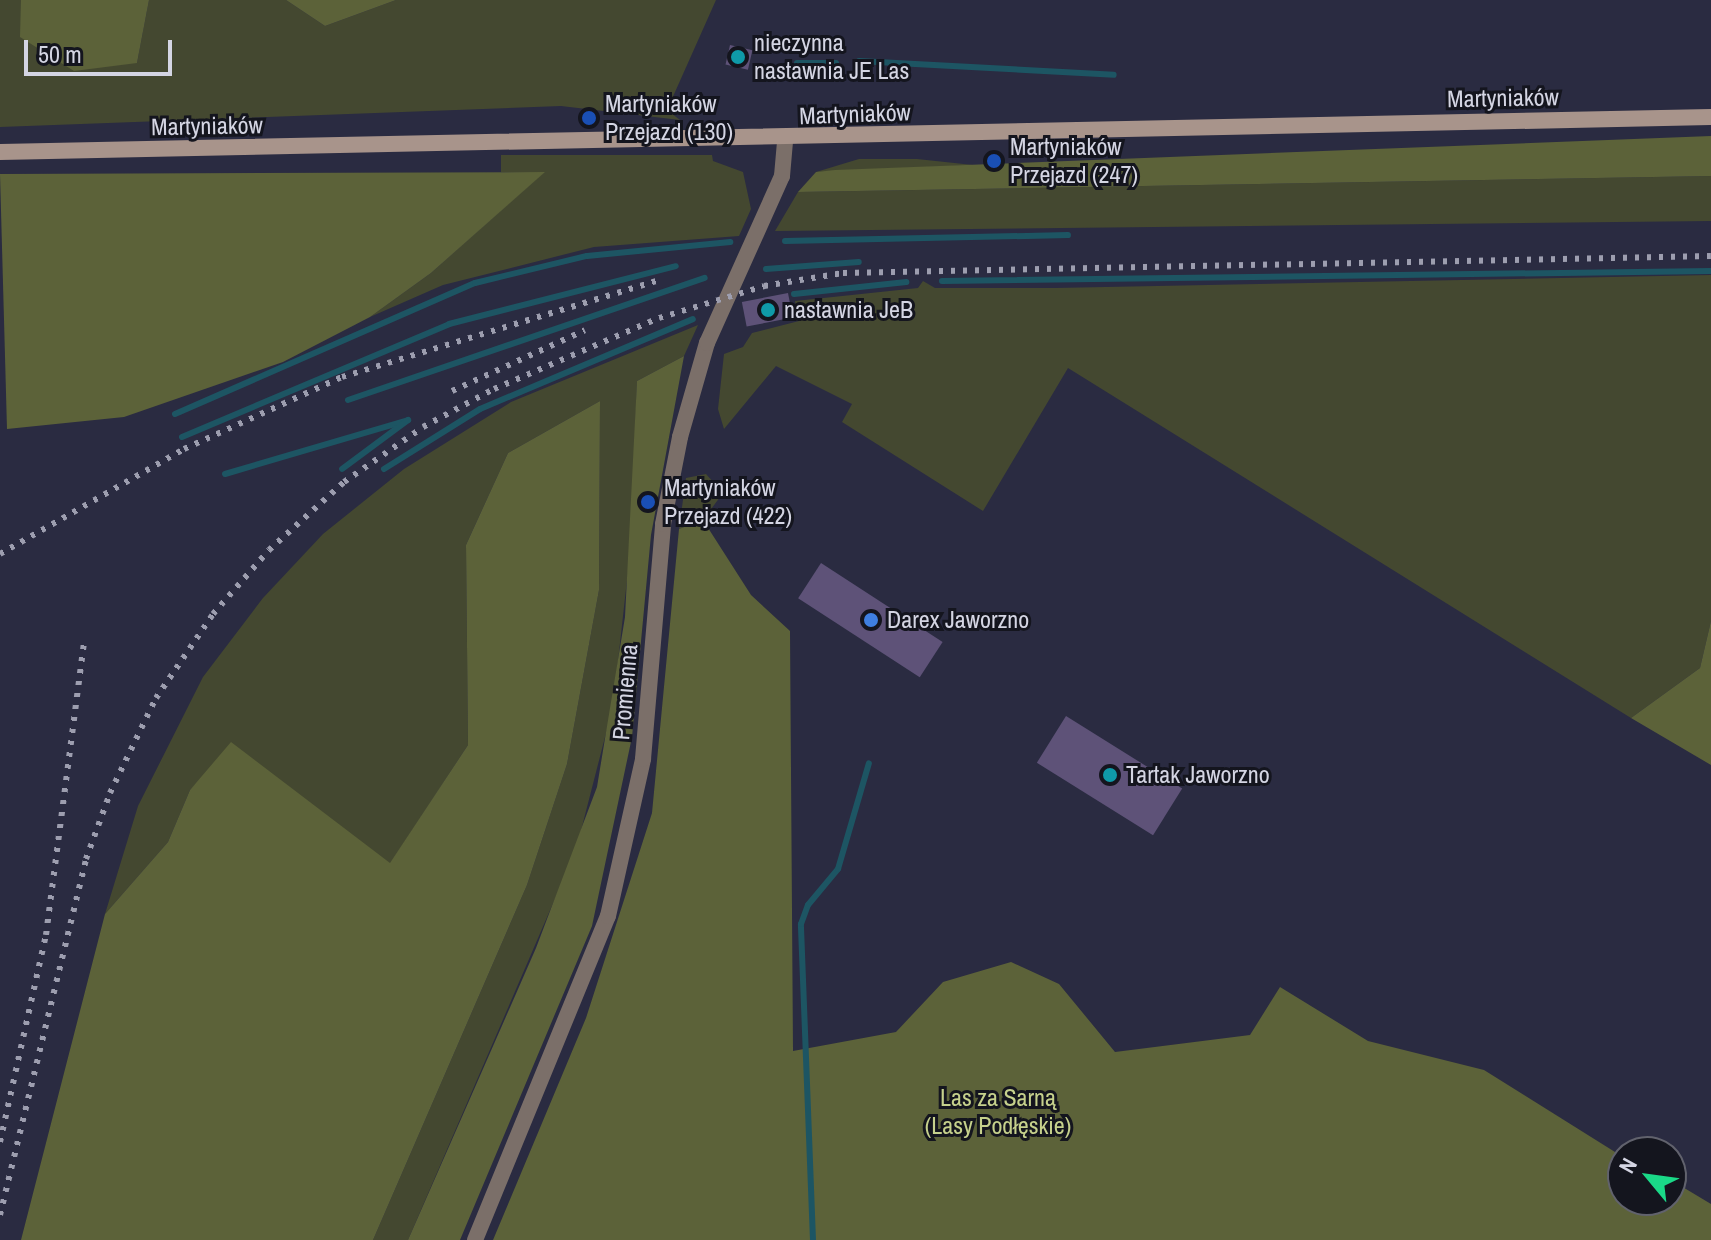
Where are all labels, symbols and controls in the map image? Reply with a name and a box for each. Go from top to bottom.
scale bar [28,24,176,74]
place label: nieczynna nastawnia JE Las [754,29,909,85]
text: 50 m [38,38,82,70]
marker: nieczynna nastawnia JE Las [729,48,747,66]
street label: Martyniaków [1447,83,1559,113]
place label: Martyniaków Przejazd (130) [605,90,733,146]
street label: Martyniaków [799,98,911,130]
marker: Martyniaków Przejazd (130) [580,109,598,127]
street label: Martyniaków [151,111,263,141]
place label: Martyniaków Przejazd (247) [1010,133,1138,189]
marker: Martyniaków Przejazd (247) [985,152,1003,170]
place label: nastawnia JeB [784,296,913,324]
marker: nastawnia JeB [759,301,777,319]
place label: Martyniaków Przejazd (422) [664,474,792,530]
marker: Martyniaków Przejazd (422) [639,493,657,511]
place label: Darex Jaworzno [887,606,1029,634]
marker: Darex Jaworzno [862,611,880,629]
street label: Promienna [606,643,644,741]
place label: Tartak Jaworzno [1126,761,1270,789]
marker: Tartak Jaworzno [1101,766,1119,784]
park label: Las za Sarną (Lasy Podłęskie) [925,1084,1071,1140]
north arrow [1607,1136,1687,1216]
text: N [1611,1152,1644,1178]

